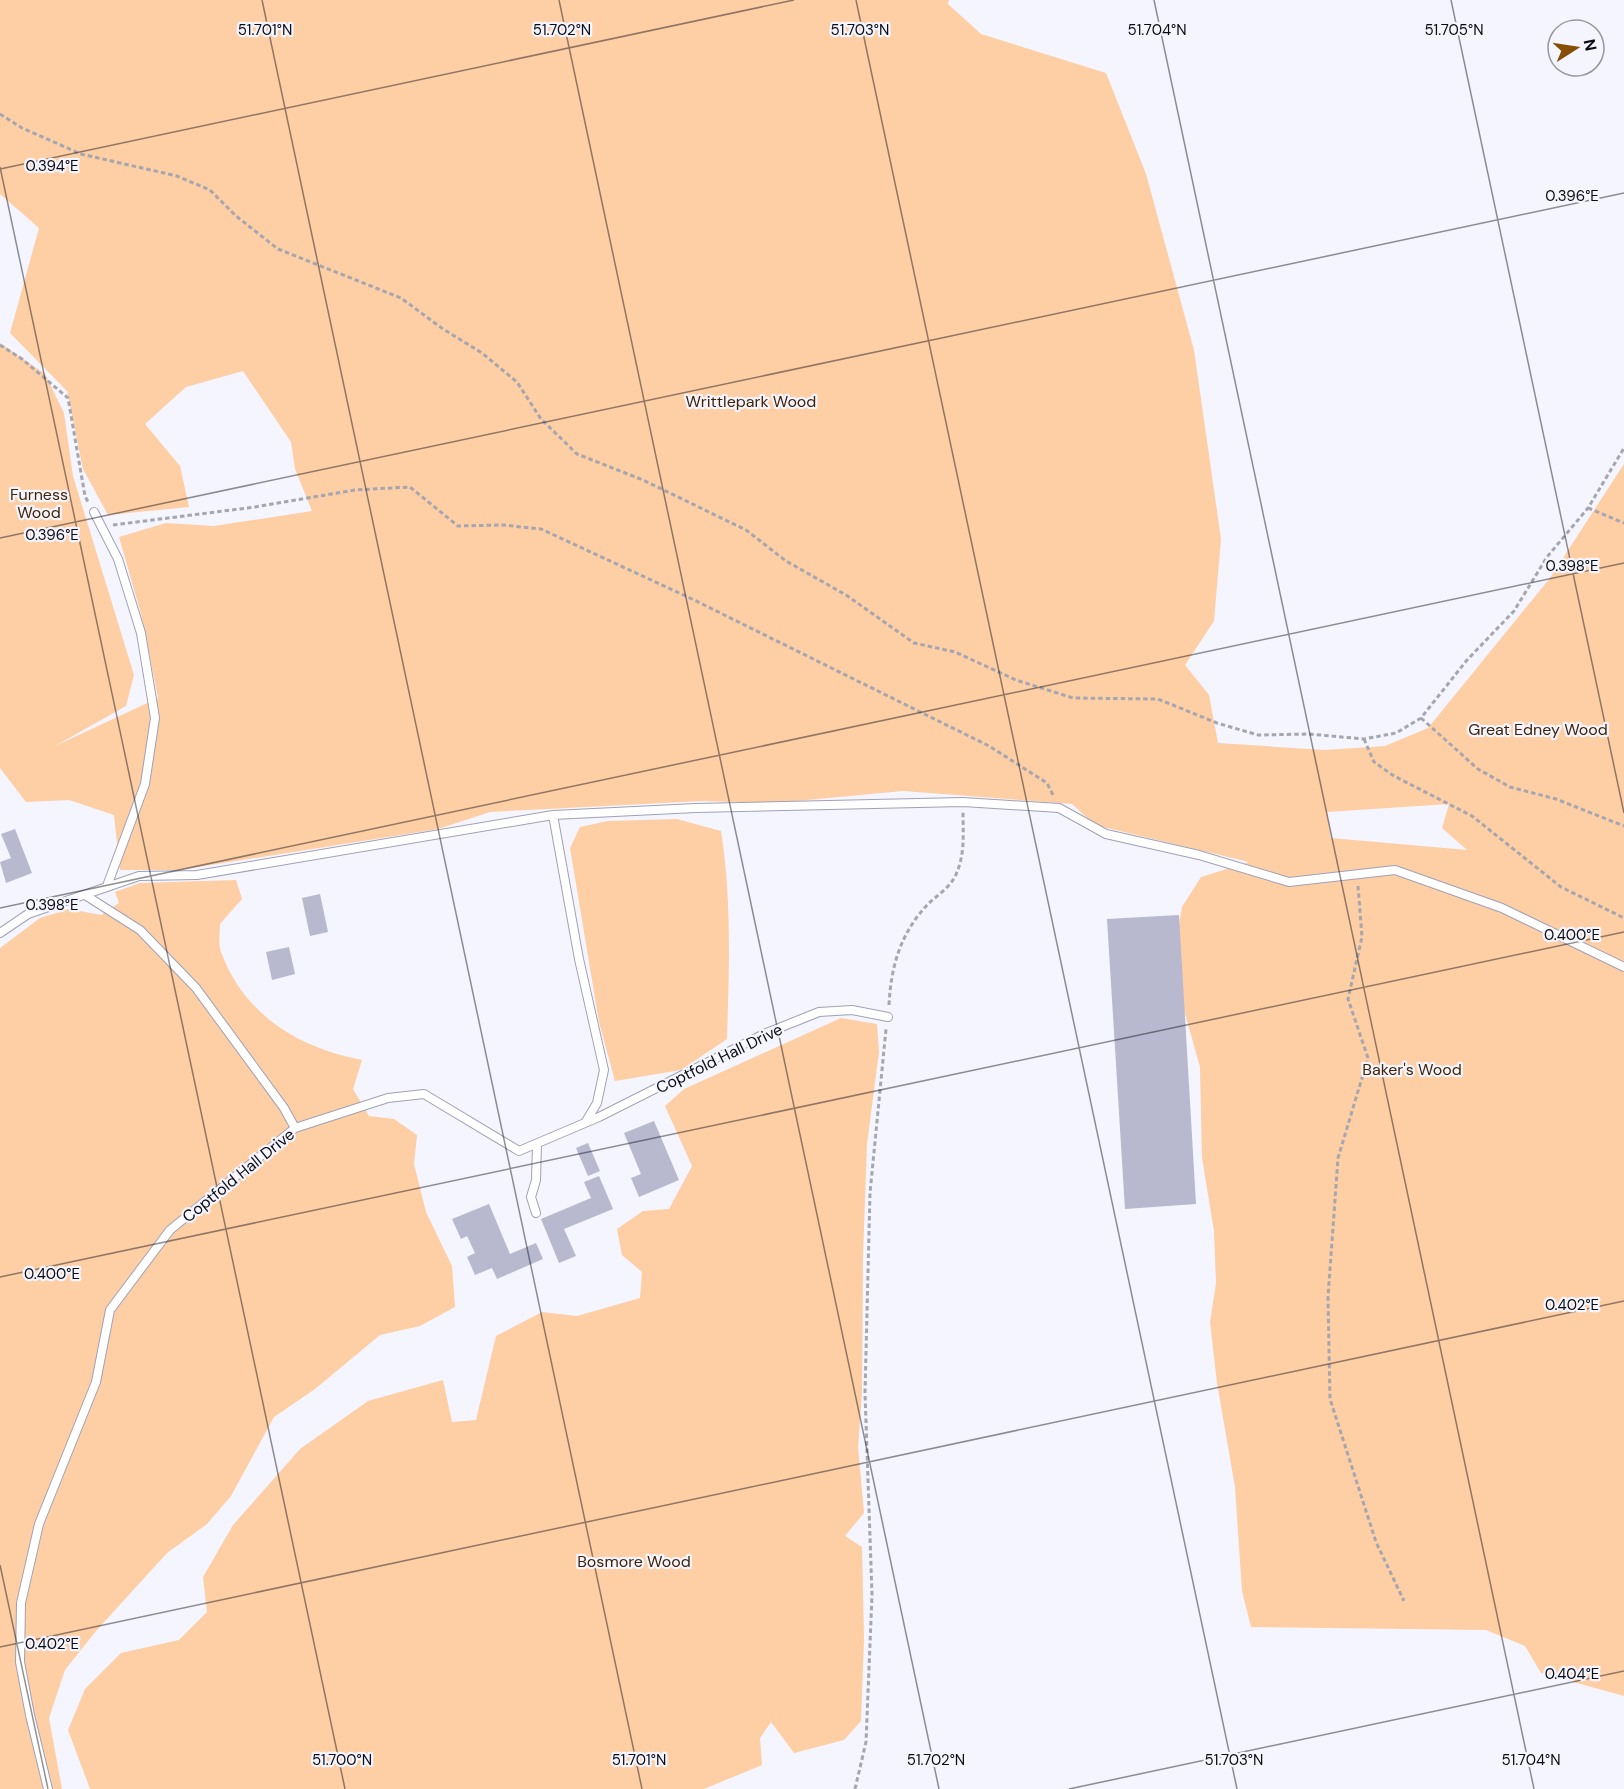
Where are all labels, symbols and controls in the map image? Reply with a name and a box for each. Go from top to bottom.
north arrow [1546,18,1606,78]
text: 51.701°N [238,20,292,40]
text: 51.702°N [533,20,591,40]
text: 51.703°N [831,20,889,40]
text: 51.704°N [1127,20,1187,40]
text: 51.705°N [1424,20,1484,40]
text: N [1579,37,1602,53]
text: 0.394°E [25,156,79,176]
text: 0.396°E [1545,186,1599,206]
park label: Writtlepark Wood [686,391,816,412]
park label: Furness Wood [10,484,68,523]
text: 0.396°E [25,525,79,545]
text: 0.398°E [1546,556,1598,576]
park label: Great Edney Wood [1468,719,1608,740]
text: 0.398°E [26,895,78,915]
text: 0.400°E [1544,925,1600,945]
street label: Coptfold Hall Drive [652,1019,786,1098]
park label: Baker's Wood [1362,1059,1462,1080]
street label: Coptfold Hall Drive [178,1124,299,1227]
text: 0.400°E [24,1264,80,1284]
text: 0.402°E [1545,1295,1599,1315]
park label: Bosmore Wood [577,1551,691,1572]
text: 0.402°E [25,1634,79,1654]
text: 0.404°E [1545,1664,1599,1684]
text: 51.700°N [312,1750,372,1770]
text: 51.701°N [612,1750,666,1770]
text: 51.702°N [907,1750,965,1770]
text: 51.703°N [1205,1750,1263,1770]
text: 51.704°N [1501,1750,1561,1770]

